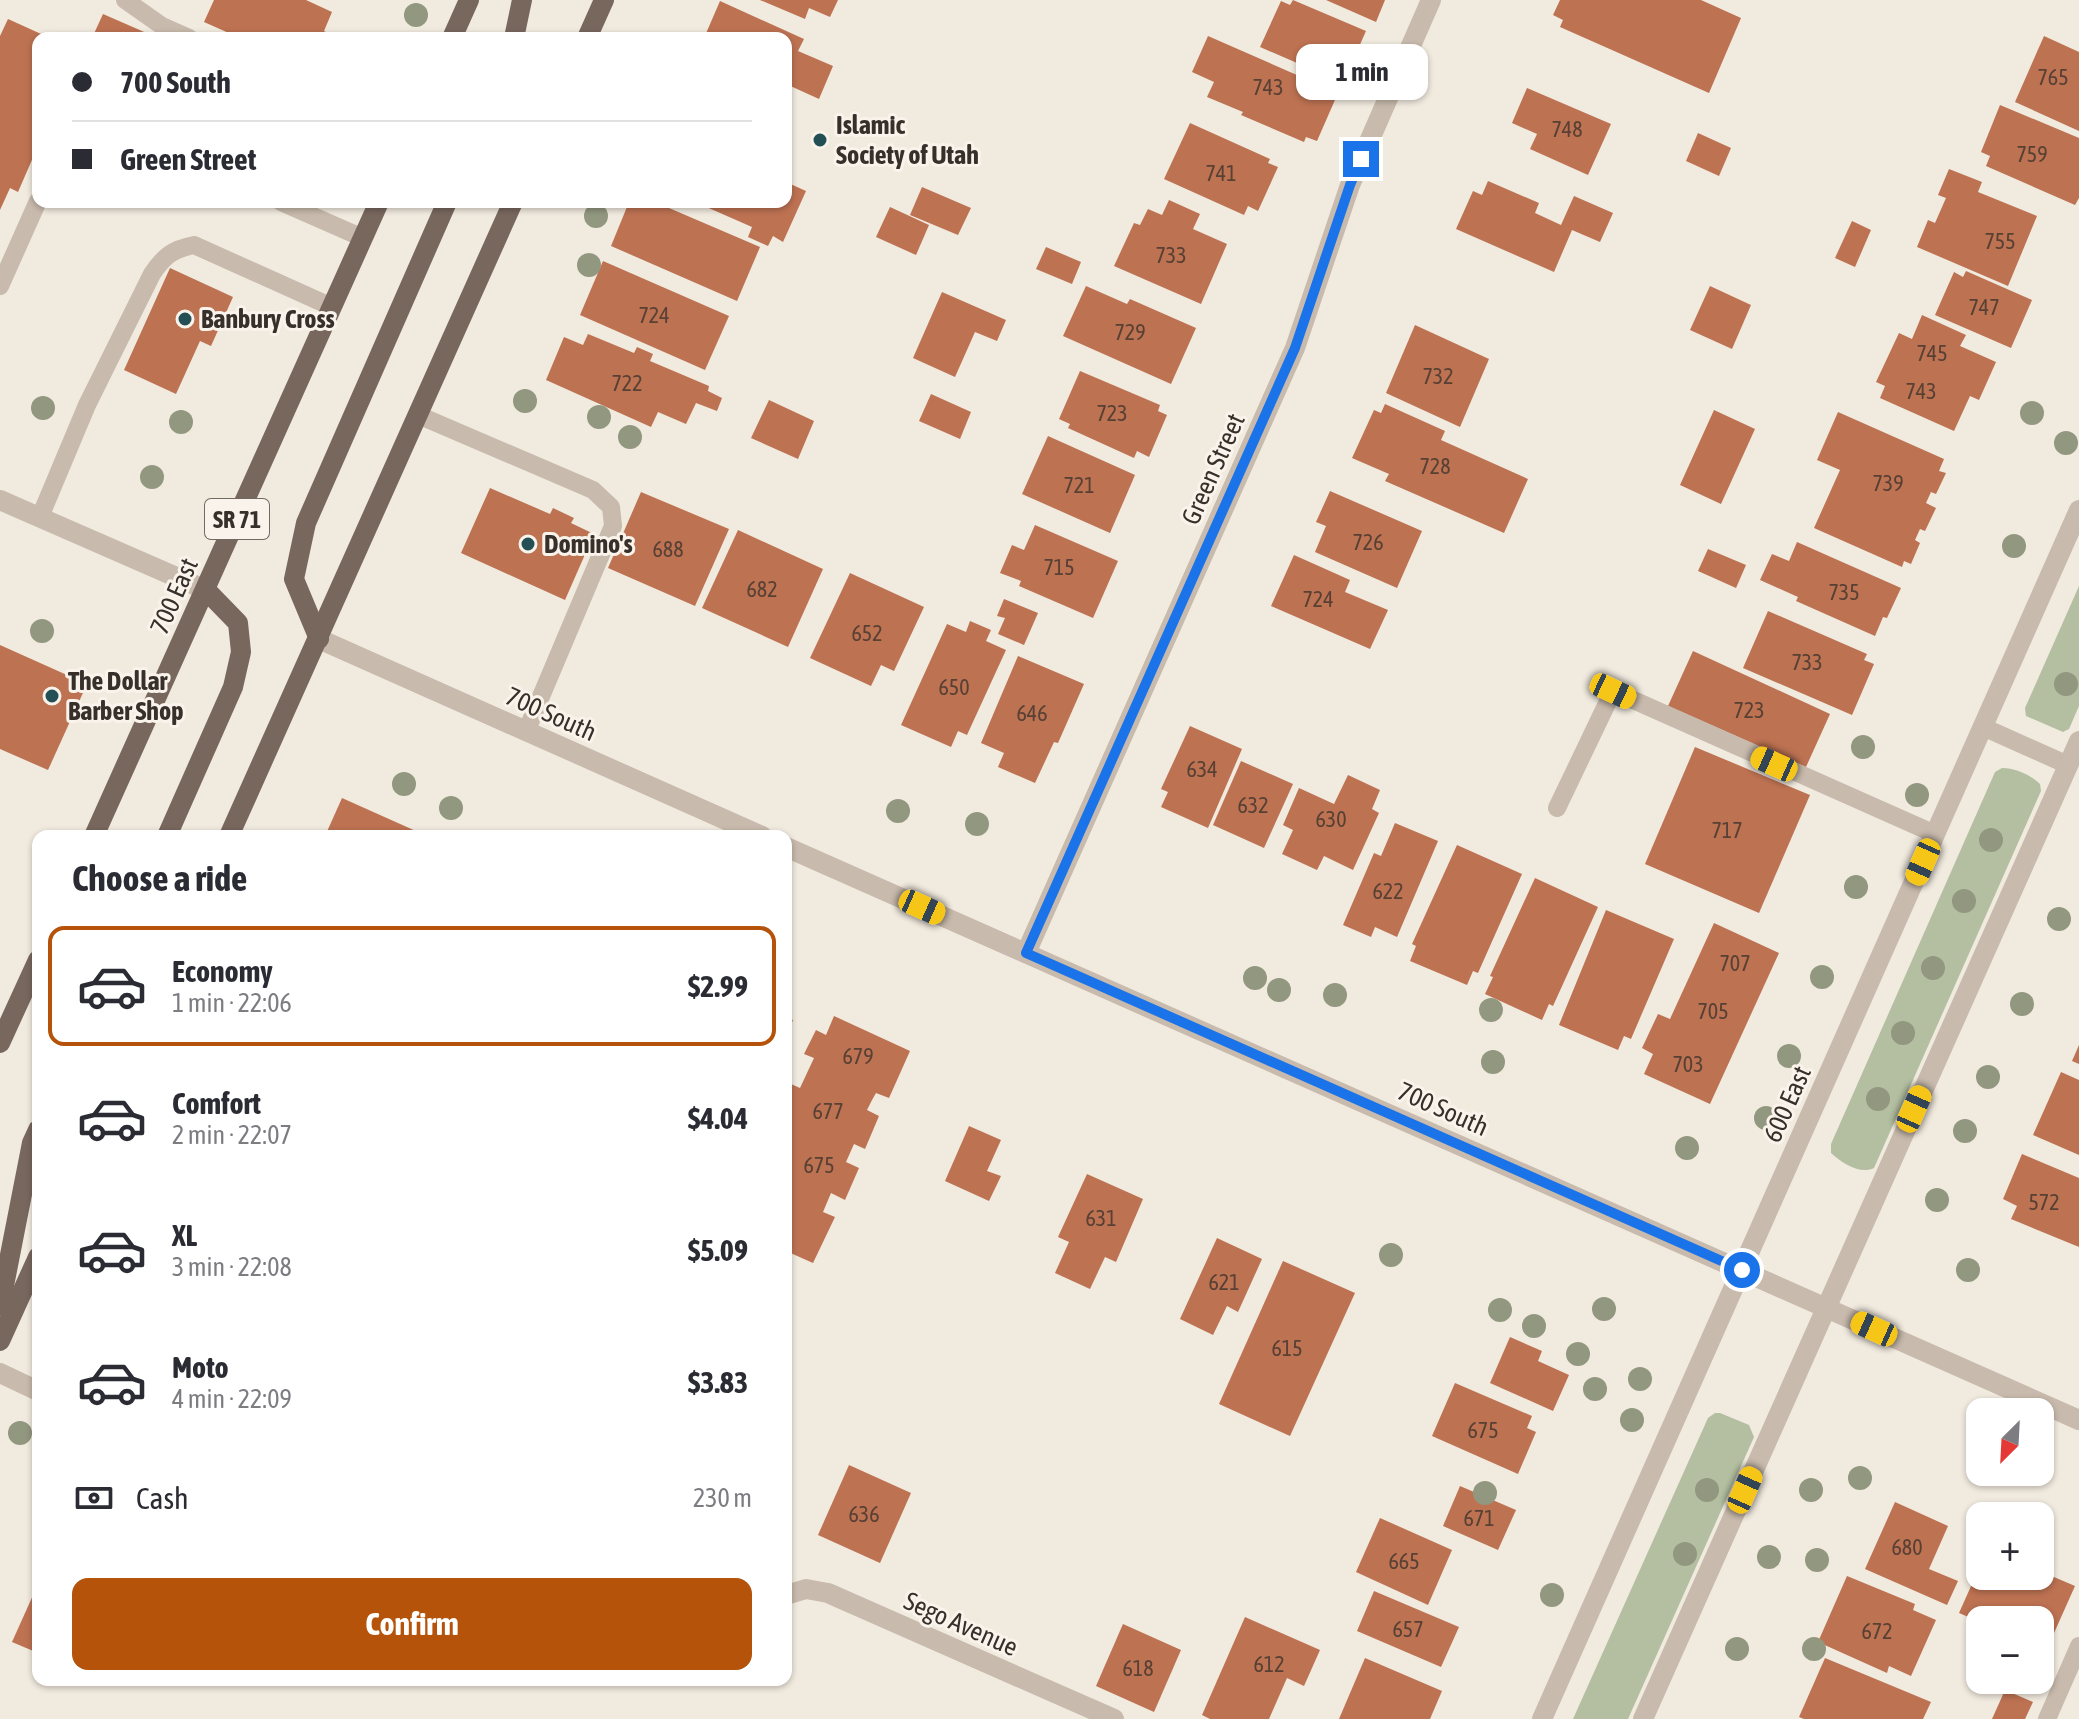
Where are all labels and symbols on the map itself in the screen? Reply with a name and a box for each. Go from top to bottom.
callout: 1 min [1295,43,1427,99]
house number: 765 [2037,64,2069,90]
house number: 743 [1252,74,1284,100]
place label: Islamic Society of Utah [836,110,979,170]
house number: 748 [1551,116,1583,142]
marker: Islamic Society of Utah [811,131,829,149]
route end [1343,141,1379,177]
house number: 759 [2016,141,2048,167]
house number: 741 [1205,160,1237,186]
house number: 755 [1984,228,2016,254]
house number: 733 [1155,242,1187,268]
house number: 747 [1968,294,2000,320]
house number: 724 [638,302,670,328]
place label: Banbury Cross [201,304,335,334]
marker: Banbury Cross [176,310,194,328]
house number: 729 [1114,319,1146,345]
house number: 745 [1916,340,1948,366]
house number: 732 [1422,363,1454,389]
house number: 722 [611,370,643,396]
house number: 743 [1905,378,1937,404]
house number: 723 [1096,400,1128,426]
street label: Green Street [1175,409,1251,529]
house number: 728 [1419,453,1451,479]
house number: 739 [1872,470,1904,496]
house number: 721 [1063,472,1095,498]
road number: SR 71 [205,499,269,539]
place label: Domino's [544,529,633,559]
house number: 726 [1352,529,1384,555]
marker: Domino's [519,535,537,553]
house number: 688 [652,536,684,562]
street label: 700 East [144,553,204,639]
house number: 715 [1043,554,1075,580]
house number: 682 [746,576,778,602]
house number: 735 [1828,579,1860,605]
house number: 724 [1302,586,1334,612]
house number: 652 [851,620,883,646]
house number: 733 [1791,649,1823,675]
place label: The Dollar Barber Shop [68,666,184,726]
car [1586,670,1640,712]
house number: 650 [938,674,970,700]
street label: 700 South [501,681,601,747]
marker: The Dollar Barber Shop [43,687,61,705]
house number: 723 [1733,697,1765,723]
house number: 646 [1016,700,1048,726]
car [1747,743,1801,785]
house number: 634 [1186,756,1218,782]
house number: 632 [1237,792,1269,818]
house number: 630 [1315,806,1347,832]
house number: 717 [1711,817,1743,843]
car [1902,835,1944,889]
house number: 622 [1372,878,1404,904]
car [895,886,949,928]
house number: 707 [1719,950,1751,976]
house number: 705 [1697,998,1729,1024]
house number: 679 [842,1043,874,1069]
house number: 703 [1672,1051,1704,1077]
street label: 600 East [1757,1061,1817,1147]
street label: 700 South [1393,1076,1493,1142]
car [1893,1082,1935,1136]
house number: 677 [812,1098,844,1124]
house number: 675 [803,1152,835,1178]
house number: 572 [2028,1189,2060,1215]
house number: 631 [1085,1205,1117,1231]
route start [1724,1252,1760,1288]
house number: 621 [1208,1269,1240,1295]
car [1847,1308,1901,1350]
house number: 615 [1271,1335,1303,1361]
north arrow [1966,1398,2054,1486]
house number: 675 [1467,1417,1499,1443]
car [1724,1463,1766,1517]
house number: 636 [848,1501,880,1527]
house number: 671 [1463,1505,1495,1531]
house number: 680 [1891,1534,1923,1560]
house number: 665 [1388,1548,1420,1574]
street label: Sego Avenue [900,1586,1022,1662]
house number: 657 [1392,1616,1424,1642]
house number: 672 [1861,1618,1893,1644]
house number: 612 [1253,1651,1285,1677]
house number: 618 [1122,1655,1154,1681]

